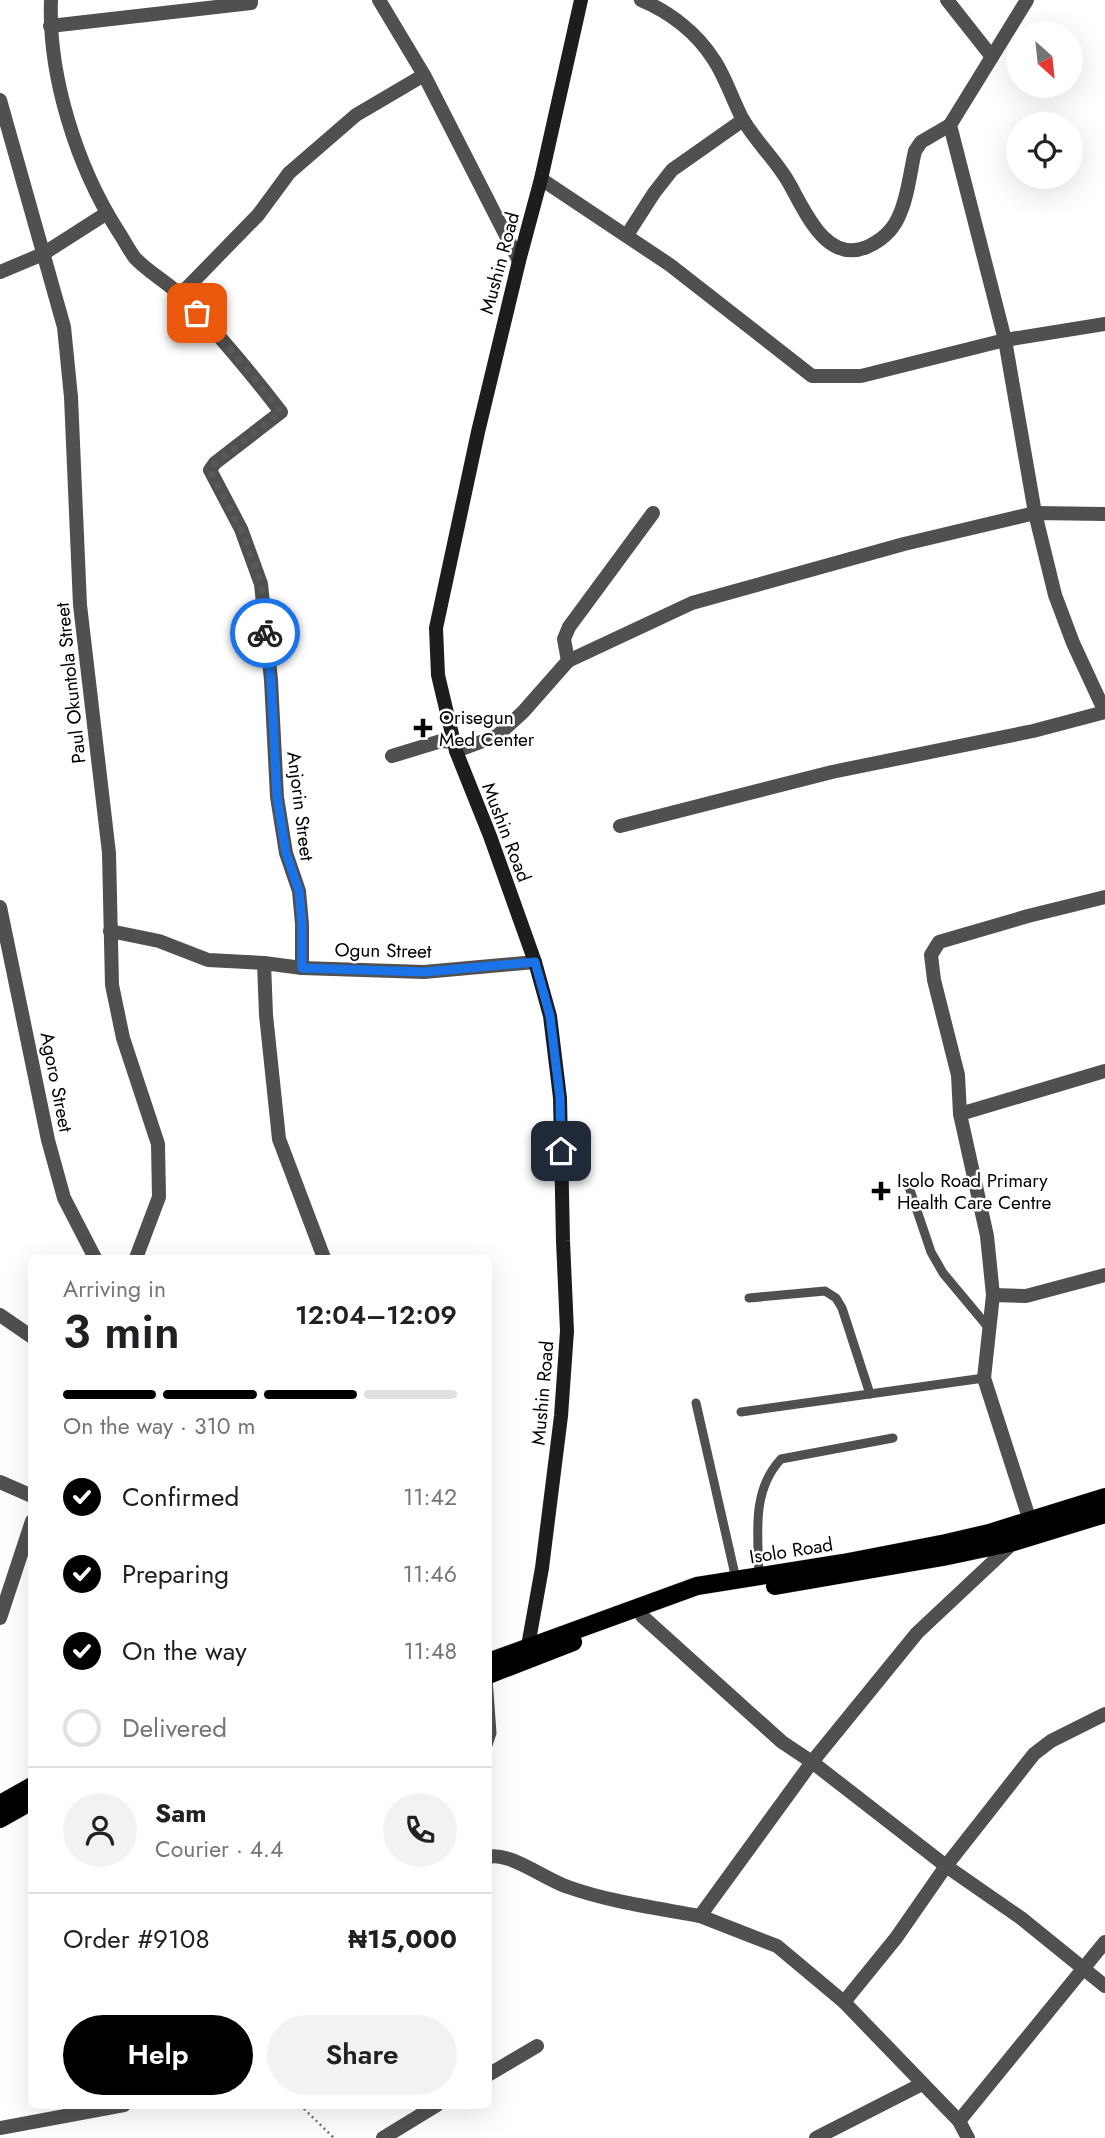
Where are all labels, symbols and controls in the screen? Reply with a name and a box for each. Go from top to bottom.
north arrow [1006,21,1083,98]
map controls [1006,21,1083,189]
button: locate [1006,112,1083,189]
street label: Mushin Road [473,209,526,317]
pin [167,283,227,343]
icon: bag [178,294,216,332]
courier [230,598,300,668]
street label: Paul Okuntola Street [49,601,92,765]
icon: bike [246,614,284,652]
place label: Orisegun Med Center [439,704,535,753]
marker: Orisegun Med Center [413,718,433,738]
street label: Anjorin Street [280,750,321,863]
street label: Mushin Road [475,779,538,886]
street label: Ogun Street [334,936,432,965]
street label: Agoro Street [34,1030,80,1135]
pin [531,1121,591,1181]
icon: home [542,1132,580,1170]
place label: Isolo Road Primary Health Care Centre [897,1167,1052,1216]
marker: Isolo Road Primary Health Care Centre [871,1181,891,1201]
text: Arriving in [63,1272,166,1306]
text: 12:04–12:09 [295,1296,457,1334]
text: 3 min [63,1299,180,1365]
street label: Mushin Road [524,1340,561,1446]
text: On the way · 310 m [63,1409,255,1443]
icon: check [63,1478,101,1516]
text: Confirmed [122,1478,239,1516]
text: 11:42 [403,1480,457,1514]
street label: Isolo Road [747,1531,835,1570]
icon: check [63,1555,101,1593]
text: Preparing [122,1555,229,1593]
text: 11:46 [403,1557,457,1591]
icon: check [63,1632,101,1670]
text: On the way [122,1632,247,1670]
text: 11:48 [403,1634,457,1668]
text: Delivered [122,1709,227,1747]
button: person [63,1793,137,1867]
button: phone [383,1793,457,1867]
text: Sam [155,1794,207,1832]
text: Courier · 4.4 [155,1832,283,1866]
text: Order #9108 [63,1920,210,1958]
text: ₦15,000 [348,1920,457,1958]
button: Help [63,2015,253,2095]
button: Share [267,2015,457,2095]

